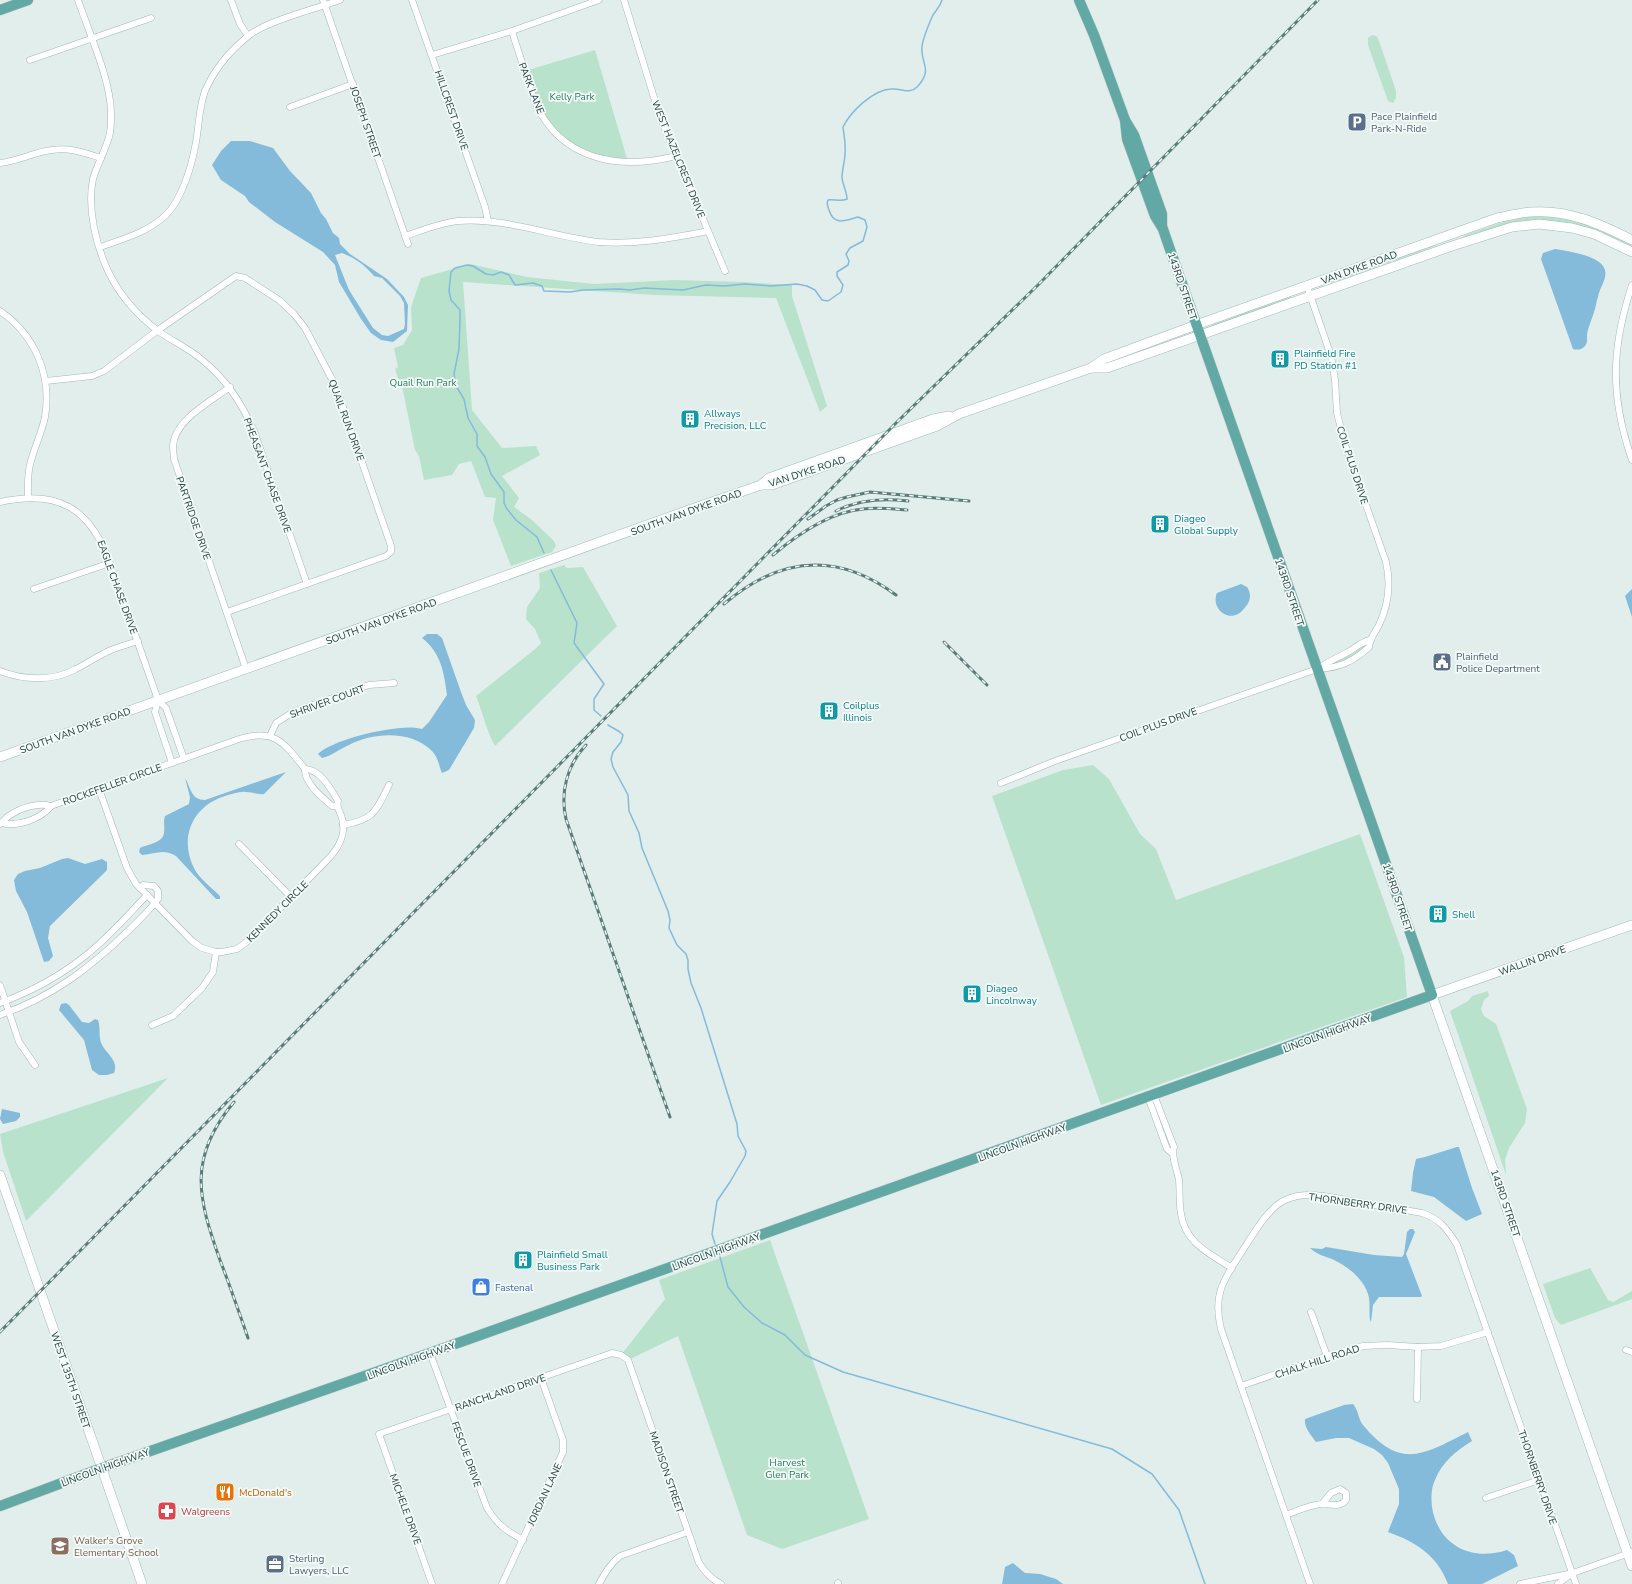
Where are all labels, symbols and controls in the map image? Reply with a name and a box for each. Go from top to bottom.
street label: PARK LANE [515,61,547,116]
street label: HILLCREST DRIVE [431,68,471,152]
street label: JOSEPH STREET [346,83,384,160]
park label: Kelly Park [550,90,595,104]
street label: WEST HAZELCREST DRIVE [648,98,708,221]
place label: Pace Plainfield Park-N-Ride [1371,110,1437,136]
parking icon: Pace Plainfield Park-N-Ride [1346,111,1368,133]
street label: VAN DYKE ROAD [1318,248,1399,289]
street label: 143RD STREET [1164,251,1200,322]
place label: Plainfield Fire PD Station #1 [1294,347,1357,373]
building icon: Plainfield Fire PD Station #1 [1269,348,1291,370]
park label: Quail Run Park [390,376,457,390]
street label: QUAIL RUN DRIVE [325,377,367,463]
place label: Allways Precision, LLC [704,407,767,433]
building icon: Allways Precision, LLC [679,408,701,430]
street label: PHEASANT CHASE DRIVE [240,416,295,535]
street label: COIL PLUS DRIVE [1333,424,1371,506]
street label: VAN DYKE ROAD [766,453,848,491]
street label: PARTRIDGE DRIVE [172,475,214,562]
street label: SOUTH VAN DYKE ROAD [629,486,744,540]
place label: Diageo Global Supply [1174,512,1239,538]
building icon: Diageo Global Supply [1149,513,1171,535]
street label: EAGLE CHASE DRIVE [93,538,141,637]
street label: 143RD STREET [1271,557,1307,628]
street label: SOUTH VAN DYKE ROAD [324,595,439,649]
place label: Plainfield Police Department [1456,650,1540,676]
public building icon: Plainfield Police Department [1431,651,1453,673]
street label: SHRIVER COURT [288,682,367,722]
place label: Coilplus Illinois [843,699,880,725]
building icon: Coilplus Illinois [818,700,840,722]
street label: SOUTH VAN DYKE ROAD [18,704,133,758]
street label: COIL PLUS DRIVE [1118,704,1199,745]
street label: ROCKEFELLER CIRCLE [61,760,164,809]
street label: 143RD STREET [1379,862,1415,933]
street label: KENNEDY CIRCLE [244,878,312,946]
building icon: Shell [1427,903,1449,925]
place label: Shell [1452,908,1475,922]
street label: WALLIN DRIVE [1497,942,1568,980]
place label: Diageo Lincolnway [986,982,1038,1008]
building icon: Diageo Lincolnway [961,983,983,1005]
street label: LINCOLN HIGHWAY [1281,1011,1374,1056]
street label: LINCOLN HIGHWAY [976,1120,1069,1165]
street label: 143RD STREET [1487,1168,1523,1239]
street label: THORNBERRY DRIVE [1308,1190,1408,1218]
street label: LINCOLN HIGHWAY [670,1229,763,1274]
place label: Plainfield Small Business Park [537,1248,608,1274]
building icon: Plainfield Small Business Park [512,1249,534,1271]
shop icon: Fastenal [470,1276,492,1298]
place label: Fastenal [495,1281,533,1295]
street label: WEST 135TH STREET [47,1330,93,1431]
street label: LINCOLN HIGHWAY [365,1338,458,1383]
street label: CHALK HILL ROAD [1273,1342,1362,1382]
street label: RANCHLAND DRIVE [453,1371,548,1415]
street label: FESCUE DRIVE [448,1419,485,1489]
street label: THORNBERRY DRIVE [1514,1428,1560,1527]
street label: MADISON STREET [645,1429,687,1515]
street label: LINCOLN HIGHWAY [59,1445,152,1490]
park label: Harvest Glen Park [765,1456,810,1482]
street label: JORDAN LANE [524,1461,566,1529]
street label: MICHELE DRIVE [386,1472,424,1547]
restaurant icon: McDonald's [214,1481,236,1503]
place label: McDonald's [239,1486,292,1500]
pharmacy icon: Walgreens [156,1500,178,1522]
place label: Walgreens [181,1505,230,1519]
place label: Walker's Grove Elementary School [74,1534,159,1560]
school or university icon: Walker's Grove Elementary School [49,1535,71,1557]
place label: Sterling Lawyers, LLC [289,1552,349,1578]
office icon: Sterling Lawyers, LLC [264,1553,286,1575]

